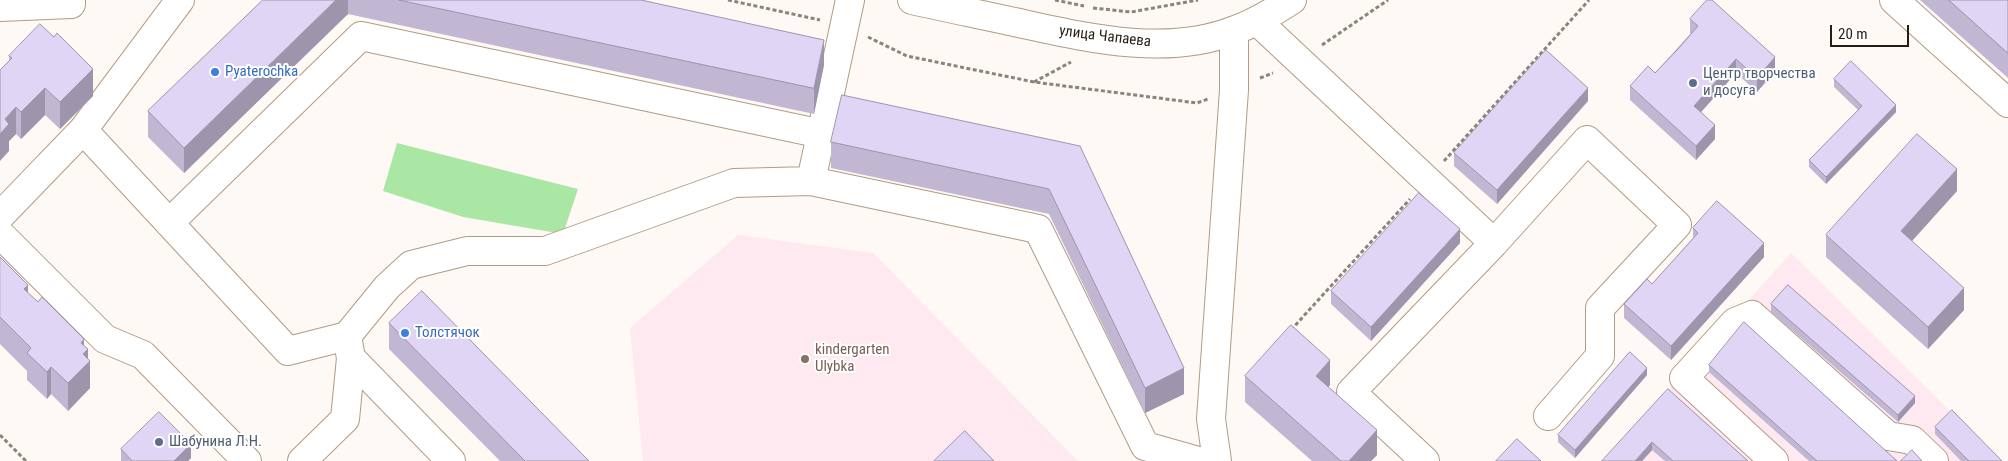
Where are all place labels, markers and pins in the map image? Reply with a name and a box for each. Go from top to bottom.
place label: Pyaterochka [225,63,298,81]
place label: Центр творчества и досуга [1703,65,1816,100]
marker: Pyaterochka [209,66,221,78]
marker: Центр творчества и досуга [1687,77,1699,89]
place label: Толстячок [415,324,480,342]
marker: Толстячок [399,327,411,339]
place label: kindergarten Ulybka [815,341,890,376]
marker: kindergarten Ulybka [799,353,811,365]
place label: Шабунина Л.Н. [169,433,262,451]
marker: Шабунина Л.Н. [153,436,165,448]

